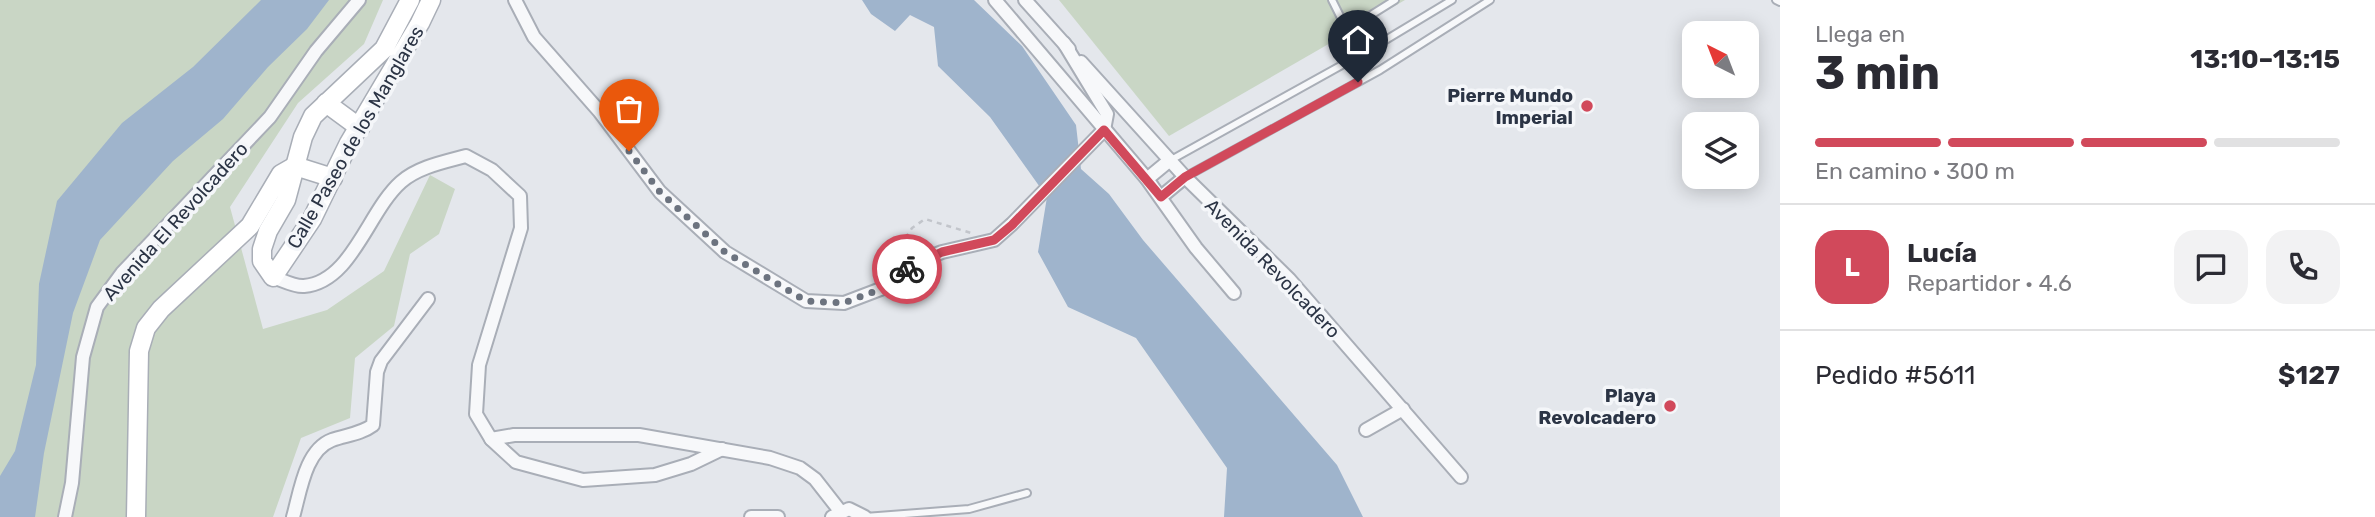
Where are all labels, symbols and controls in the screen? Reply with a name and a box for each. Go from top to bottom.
pin [1328,10,1388,82]
text: Llega en [1815,20,1905,48]
icon: home [1339,21,1377,59]
north arrow [1682,21,1759,98]
map controls [1682,21,1759,189]
street label: Calle Paseo de los Manglares [282,22,429,253]
text: 13:10–13:15 [2190,44,2340,75]
text: 3 min [1815,46,1940,101]
pin [599,79,659,151]
place label: Pierre Mundo Imperial [1447,84,1573,129]
icon: bag [610,90,648,128]
marker: Pierre Mundo Imperial [1579,98,1595,114]
button: layers [1682,112,1759,189]
street label: Avenida El Revolcadero [98,137,253,305]
text: En camino · 300 m [1815,157,2015,185]
street label: Avenida Revolcadero [1200,194,1345,343]
button: chat [2174,230,2248,304]
button: phone [2266,230,2340,304]
courier [872,234,942,304]
text: Lucía [1907,238,1977,269]
icon: bike [888,250,926,288]
text: L [1844,252,1860,283]
text: Repartidor · 4.6 [1907,269,2072,297]
text: Pedido #5611 [1815,360,1975,391]
text: $127 [2278,360,2340,391]
place label: Playa Revolcadero [1538,384,1656,429]
marker: Playa Revolcadero [1662,398,1678,414]

